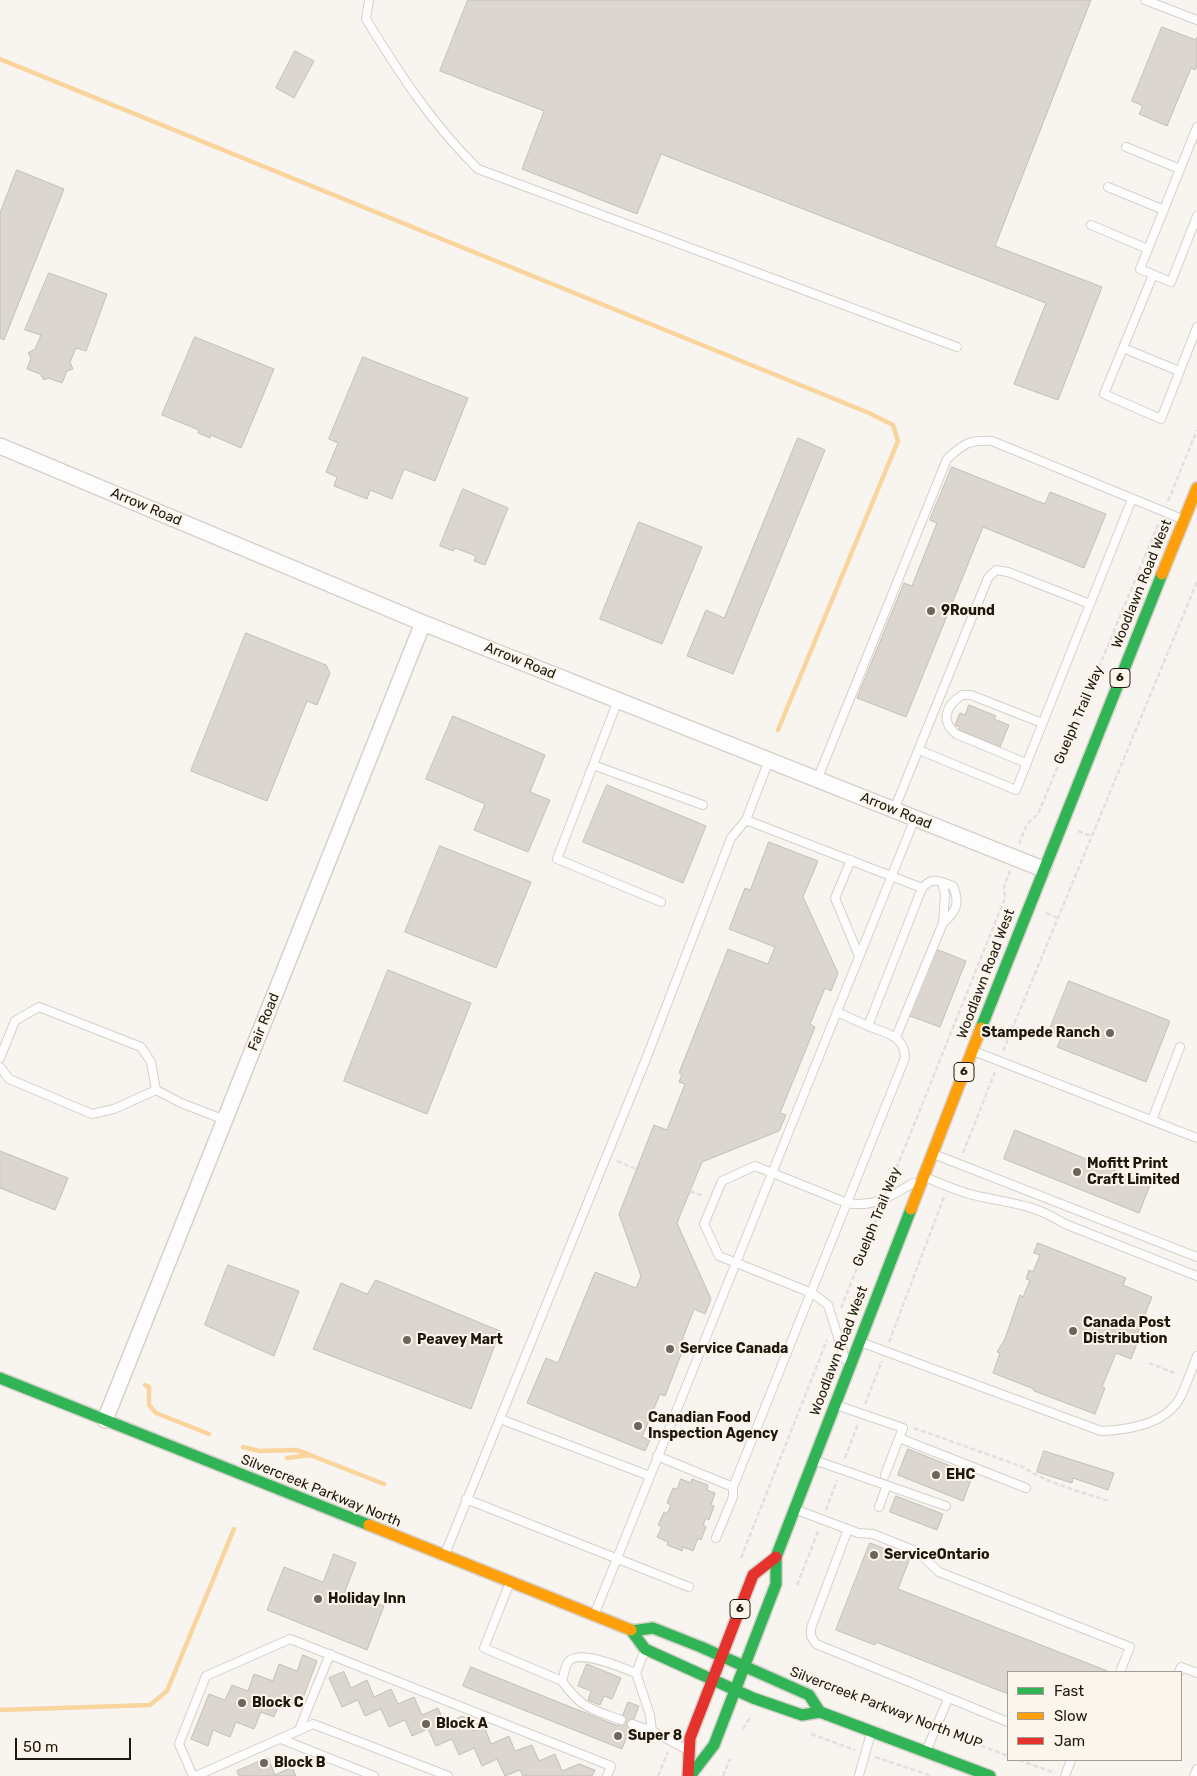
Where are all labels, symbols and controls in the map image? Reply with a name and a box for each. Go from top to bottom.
street label: Arrow Road [108,485,184,529]
street label: Woodlawn Road West [1108,517,1176,651]
place label: 9Round [941,603,995,619]
marker: 9Round [925,605,937,617]
street label: Arrow Road [482,639,558,683]
street label: Guelph Trail Way [1051,663,1107,767]
road number: 6 [1110,668,1130,688]
street label: Arrow Road [858,789,934,833]
street label: Woodlawn Road West [954,907,1018,1041]
street label: Fair Road [245,991,283,1053]
place label: Stampede Ranch [982,1025,1100,1041]
marker: Stampede Ranch [1104,1027,1116,1039]
road number: 6 [954,1062,974,1082]
place label: Mofitt Print Craft Limited [1087,1156,1180,1188]
street label: Guelph Trail Way [849,1165,905,1269]
marker: Mofitt Print Craft Limited [1071,1166,1083,1178]
street label: Woodlawn Road West [807,1284,871,1418]
place label: Canada Post Distribution [1083,1315,1171,1348]
marker: Canada Post Distribution [1067,1325,1079,1337]
place label: Peavey Mart [417,1332,503,1348]
marker: Peavey Mart [401,1334,413,1346]
place label: Service Canada [680,1341,788,1357]
marker: Service Canada [664,1343,676,1355]
place label: Canadian Food Inspection Agency [648,1410,778,1442]
marker: Canadian Food Inspection Agency [632,1420,644,1432]
street label: Silvercreek Parkway North [238,1451,404,1531]
place label: EHC [946,1467,975,1483]
marker: EHC [930,1469,942,1481]
place label: ServiceOntario [884,1547,989,1563]
marker: ServiceOntario [868,1549,880,1561]
place label: Holiday Inn [328,1591,406,1607]
marker: Holiday Inn [312,1593,324,1605]
road number: 6 [730,1600,750,1618]
street label: Silvercreek Parkway North MUP [788,1664,984,1752]
legend [1007,1671,1182,1761]
text: Fast [1054,1682,1084,1700]
place label: Block C [252,1695,304,1711]
marker: Block C [236,1697,248,1709]
text: Slow [1054,1707,1087,1725]
place label: Block A [436,1716,488,1732]
marker: Block A [420,1718,432,1730]
scale bar [18,1728,134,1760]
place label: Super 8 [628,1728,682,1744]
marker: Super 8 [612,1730,624,1742]
text: Jam [1054,1732,1085,1750]
text: 50 m [23,1738,58,1756]
place label: Block B [274,1755,326,1771]
marker: Block B [258,1757,270,1769]

